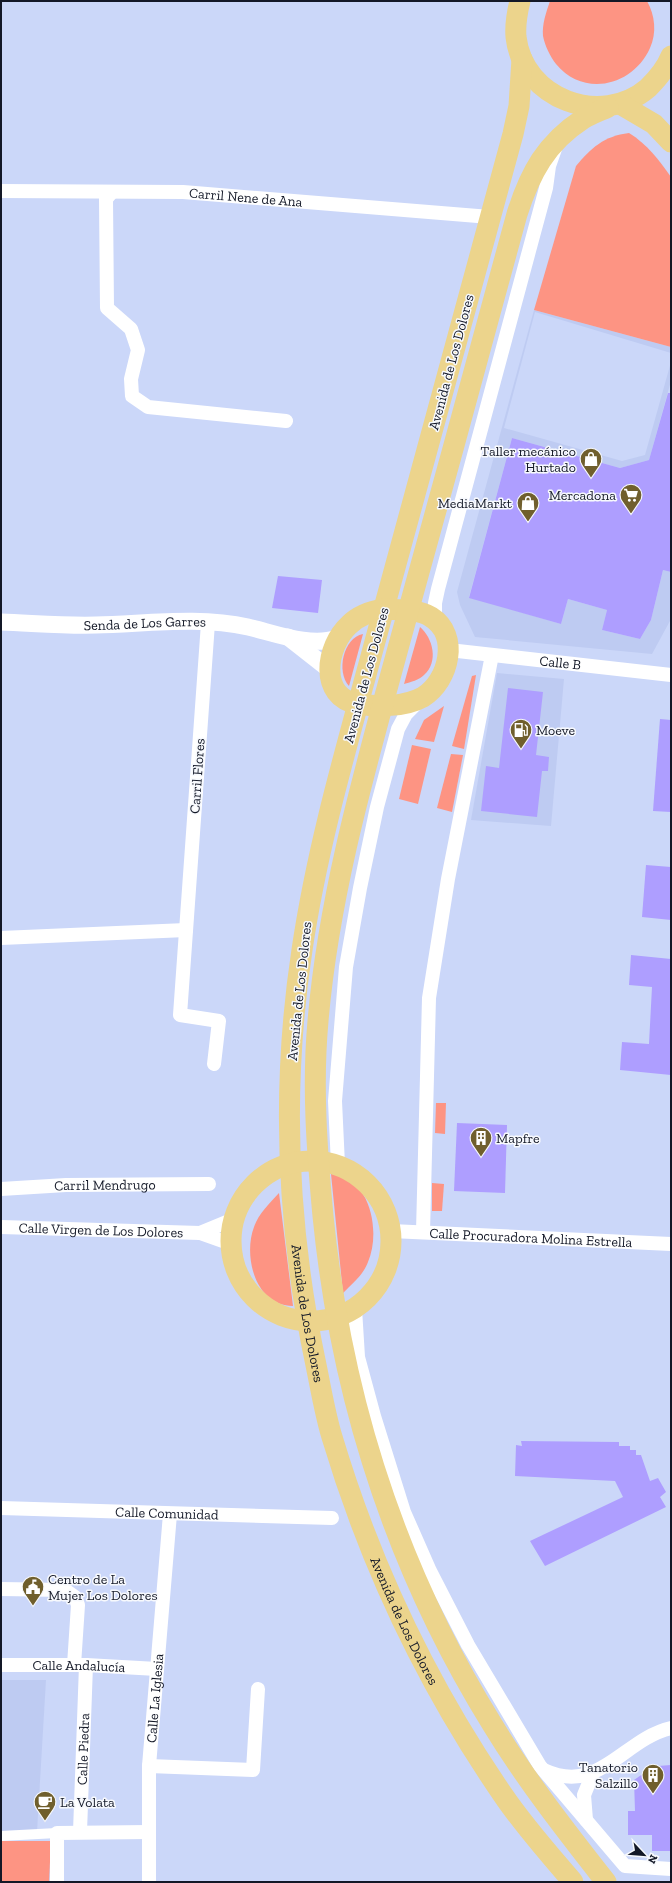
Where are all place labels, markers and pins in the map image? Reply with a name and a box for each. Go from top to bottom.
place label: Taller mecánico Hurtado [481,443,576,476]
shop icon: Taller mecánico Hurtado [578,446,604,479]
supermarket icon: Mercadona [618,482,644,515]
place label: Mercadona [549,487,616,504]
shop icon: MediaMarkt [515,490,541,523]
place label: MediaMarkt [438,495,513,512]
fuel station icon: Moeve [508,717,534,750]
place label: Moeve [536,722,575,739]
building icon: Mapfre [468,1125,494,1158]
place label: Mapfre [496,1130,540,1147]
place label: Centro de La Mujer Los Dolores [48,1571,158,1604]
public building icon: Centro de La Mujer Los Dolores [20,1574,46,1607]
place label: Tanatorio Salzillo [579,1759,638,1792]
building icon: Tanatorio Salzillo [640,1762,666,1795]
cafe icon: La Volata [32,1789,58,1822]
place label: La Volata [60,1794,115,1811]

